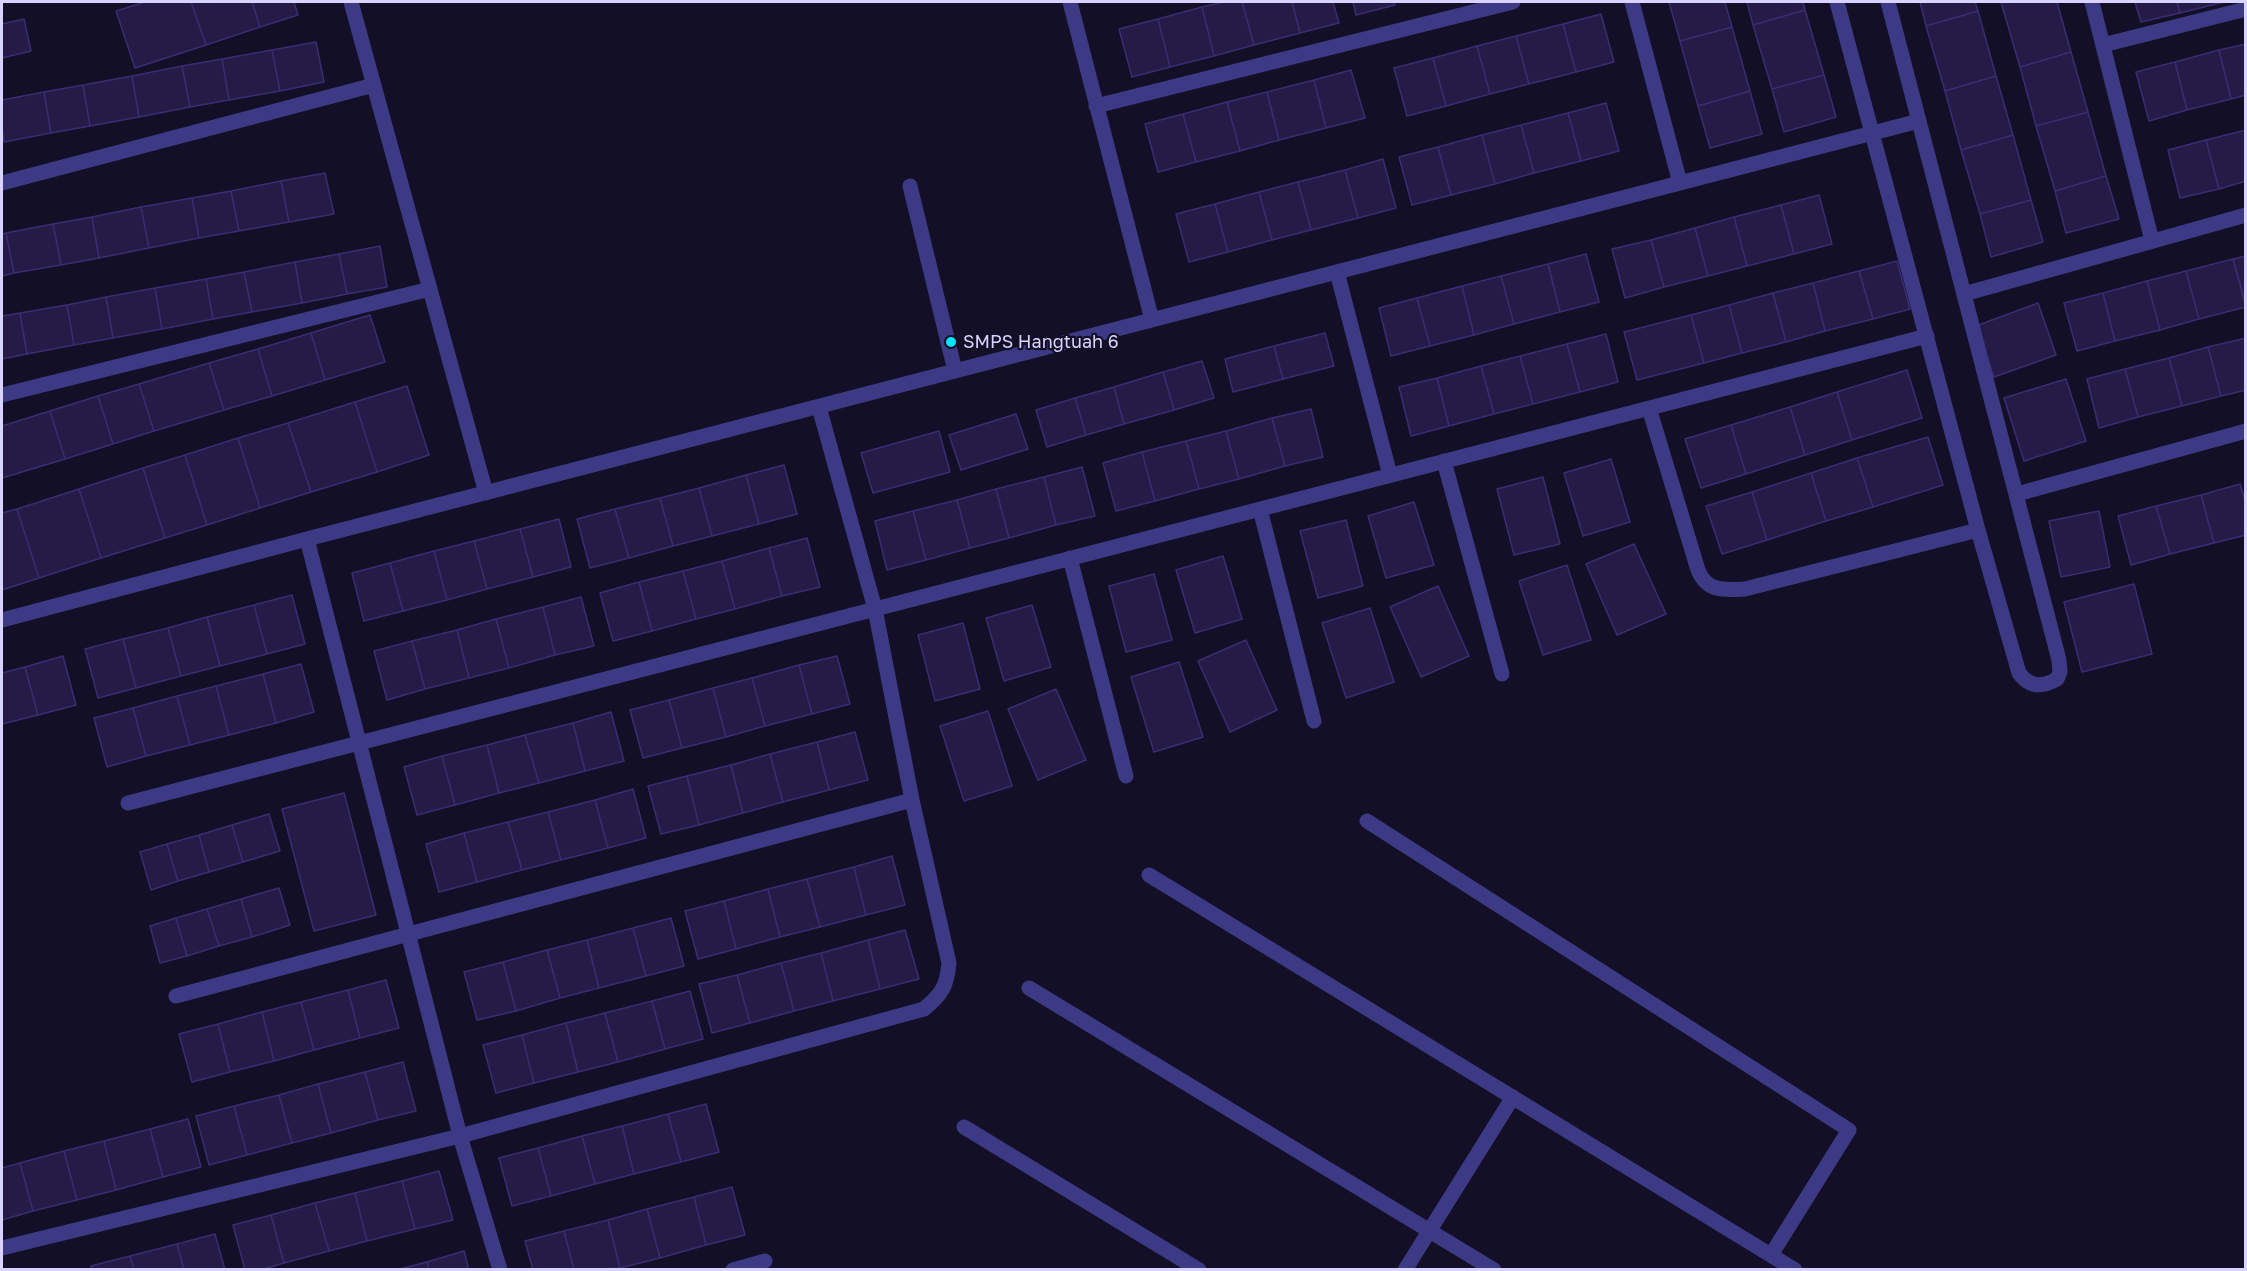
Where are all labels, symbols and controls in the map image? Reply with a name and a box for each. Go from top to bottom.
place label: SMPS Hangtuah 6 [963,331,1119,353]
marker: SMPS Hangtuah 6 [944,335,958,349]

